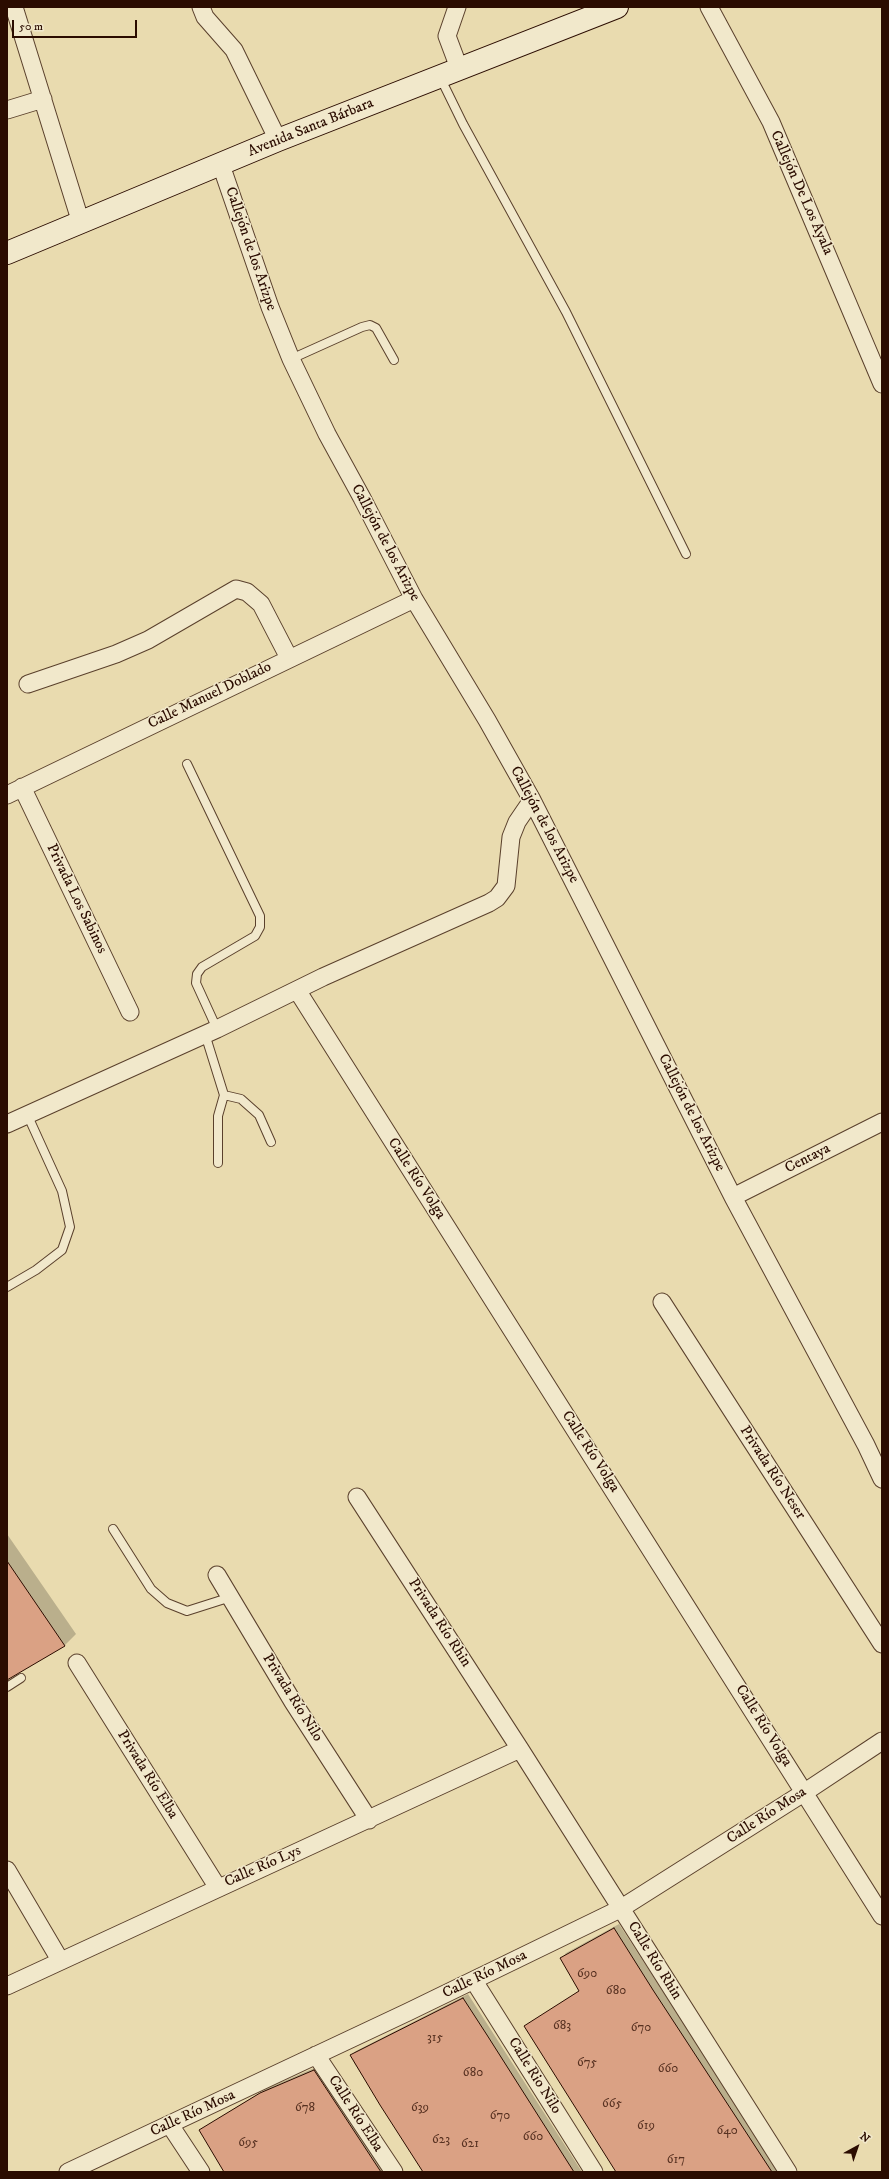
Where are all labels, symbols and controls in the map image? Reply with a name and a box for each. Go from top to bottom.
scale bar [14,12,139,38]
text: 50 m [19,19,43,34]
street label: Avenida Santa Bárbara [246,95,376,161]
street label: Callejón De Los Ayala [766,128,836,258]
street label: Callejón de los Arizpe [220,185,280,313]
street label: Callejón de los Arizpe [347,482,423,604]
street label: Calle Manuel Doblado [145,658,275,734]
street label: Callejón de los Arizpe [506,764,582,886]
street label: Privada Los Sabinos [42,841,110,957]
street label: Callejón de los Arizpe [654,1051,728,1175]
street label: Calle Río Volga [383,1135,449,1223]
street label: Centaya [782,1140,834,1178]
street label: Calle Río Volga [557,1408,623,1496]
street label: Privada Río Neser [735,1423,809,1523]
street label: Privada Río Rhin [404,1575,474,1671]
street label: Privada Río Nilo [258,1651,326,1745]
street label: Calle Río Volga [731,1682,795,1770]
street label: Privada Río Elba [113,1727,181,1823]
street label: Calle Río Mosa [724,1784,810,1848]
street label: Calle Río Lys [222,1842,304,1892]
street label: Calle Río Rhin [623,1919,685,2003]
street label: Calle Río Mosa [440,1947,530,2003]
house number: 690 [577,1966,597,1982]
house number: 680 [606,1983,626,1999]
house number: 683 [553,2018,571,2034]
house number: 670 [631,2020,651,2036]
house number: 315 [427,2030,443,2046]
street label: Calle Rio Nilo [503,2035,565,2117]
house number: 675 [577,2055,597,2071]
house number: 660 [658,2061,678,2077]
house number: 680 [463,2065,483,2081]
street label: Calle Río Elba [324,2072,386,2156]
street label: Calle Río Mosa [148,2087,238,2141]
house number: 665 [602,2096,622,2112]
house number: 678 [295,2100,315,2116]
house number: 639 [411,2100,429,2116]
house number: 670 [490,2108,510,2124]
house number: 619 [637,2118,655,2134]
house number: 640 [716,2123,738,2139]
north arrow [837,2127,877,2167]
house number: 660 [523,2129,543,2145]
text: N [857,2130,873,2146]
house number: 623 [432,2132,450,2148]
house number: 695 [238,2135,258,2151]
house number: 621 [461,2136,479,2152]
house number: 617 [667,2152,685,2168]

